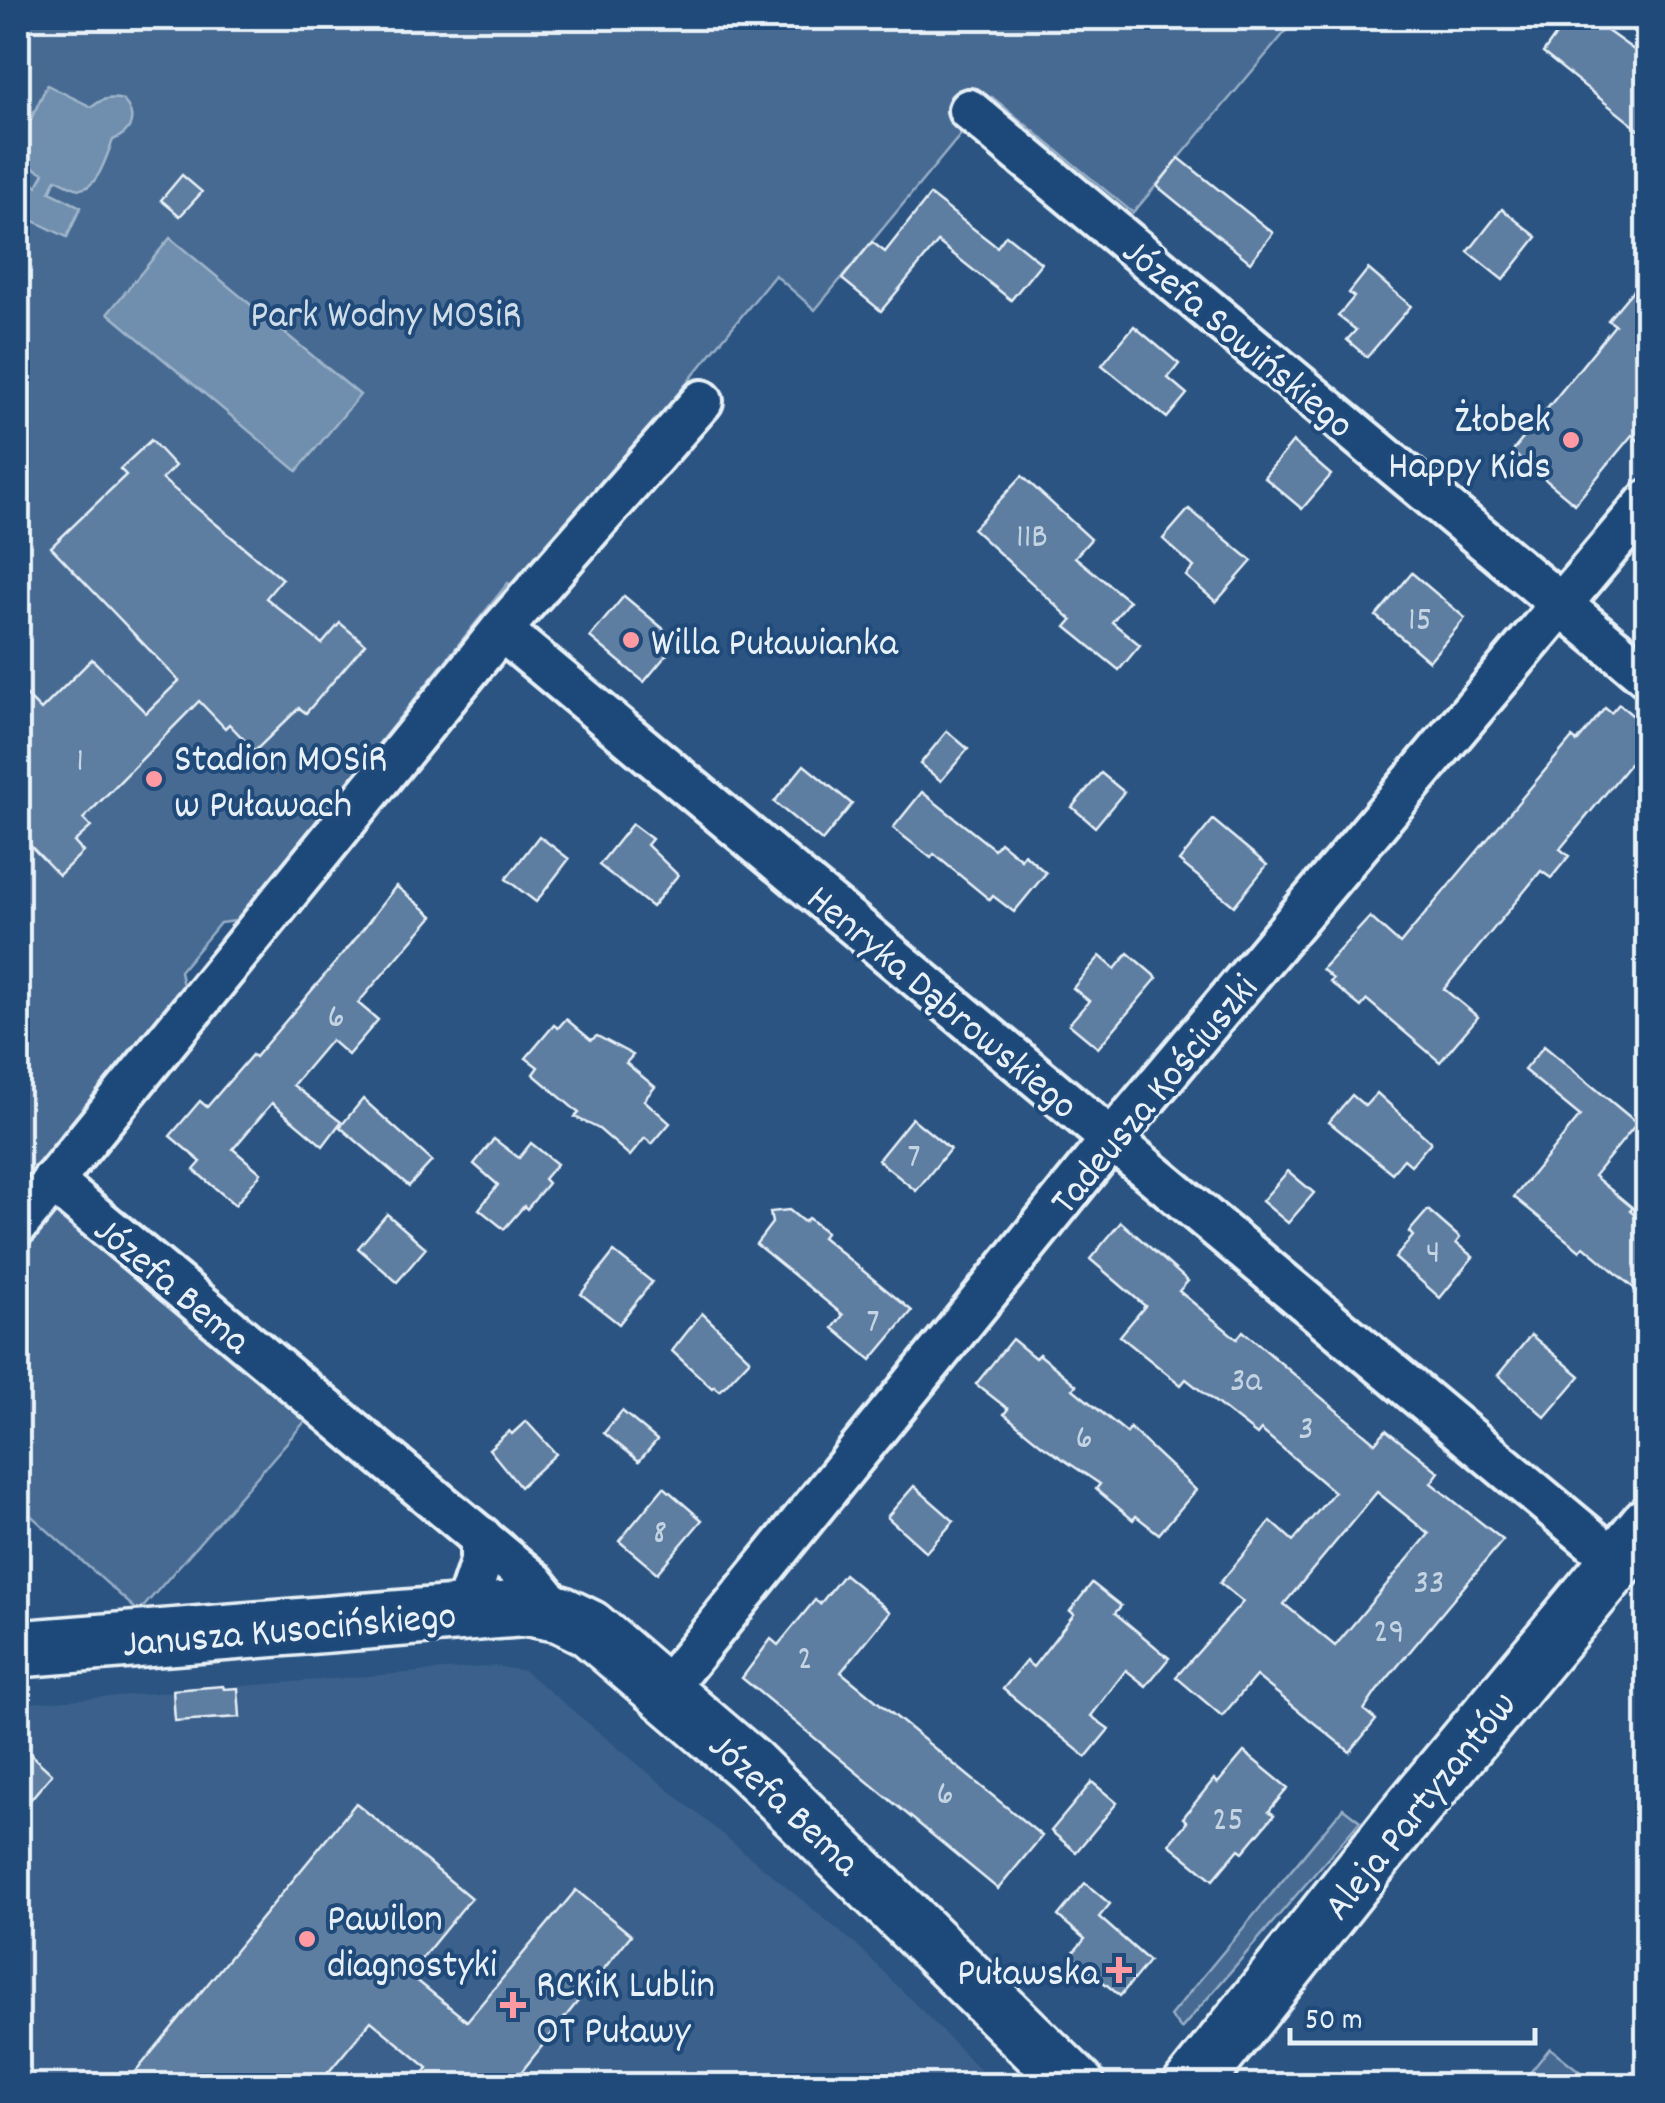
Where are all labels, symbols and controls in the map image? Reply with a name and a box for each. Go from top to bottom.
street label: Józefa Sowińskiego [1107,227,1364,455]
park label: Park Wodny MOSiR [250,290,522,347]
place label: Żłobek Happy Kids [1388,395,1551,498]
marker: Żłobek Happy Kids [1560,429,1582,451]
house number: 11B [1016,514,1048,564]
house number: 15 [1408,597,1432,647]
place label: Willa Puławianka [651,618,899,675]
marker: Willa Puławianka [620,629,642,651]
place label: Stadion MOSiR w Puławach [174,734,388,837]
house number: 1 [76,738,84,788]
marker: Stadion MOSiR w Puławach [143,768,165,790]
street label: Henryka Dąbrowskiego [791,874,1088,1136]
street label: Tadeusza Kościuszki [1039,965,1275,1230]
house number: 6 [327,994,345,1044]
house number: 7 [907,1134,921,1184]
street label: Józefa Bema [79,1205,262,1372]
house number: 4 [1426,1230,1440,1280]
house number: 7 [866,1299,880,1349]
house number: 3a [1230,1358,1263,1408]
house number: 3 [1298,1406,1314,1456]
house number: 6 [1075,1415,1093,1465]
house number: 8 [653,1510,667,1560]
house number: 33 [1413,1560,1445,1610]
street label: Janusza Kusocińskiego [120,1590,459,1676]
house number: 29 [1373,1609,1405,1659]
house number: 2 [797,1636,813,1686]
street label: Aleja Partyzantów [1313,1681,1534,1935]
street label: Józefa Bema [693,1721,871,1893]
house number: 6 [936,1771,954,1821]
house number: 25 [1212,1797,1244,1847]
place label: Pawilon diagnostyki [327,1894,497,1997]
marker: Pawilon diagnostyki [296,1928,318,1950]
place label: Puławska [957,1948,1100,2005]
marker: Puławska [1108,1959,1130,1981]
place label: RCKiK Lublin OT Puławy [536,1960,715,2063]
scale bar [1290,1983,1535,2045]
marker: RCKiK Lublin OT Puławy [500,1992,526,2018]
text: 50 m [1305,2001,1363,2044]

